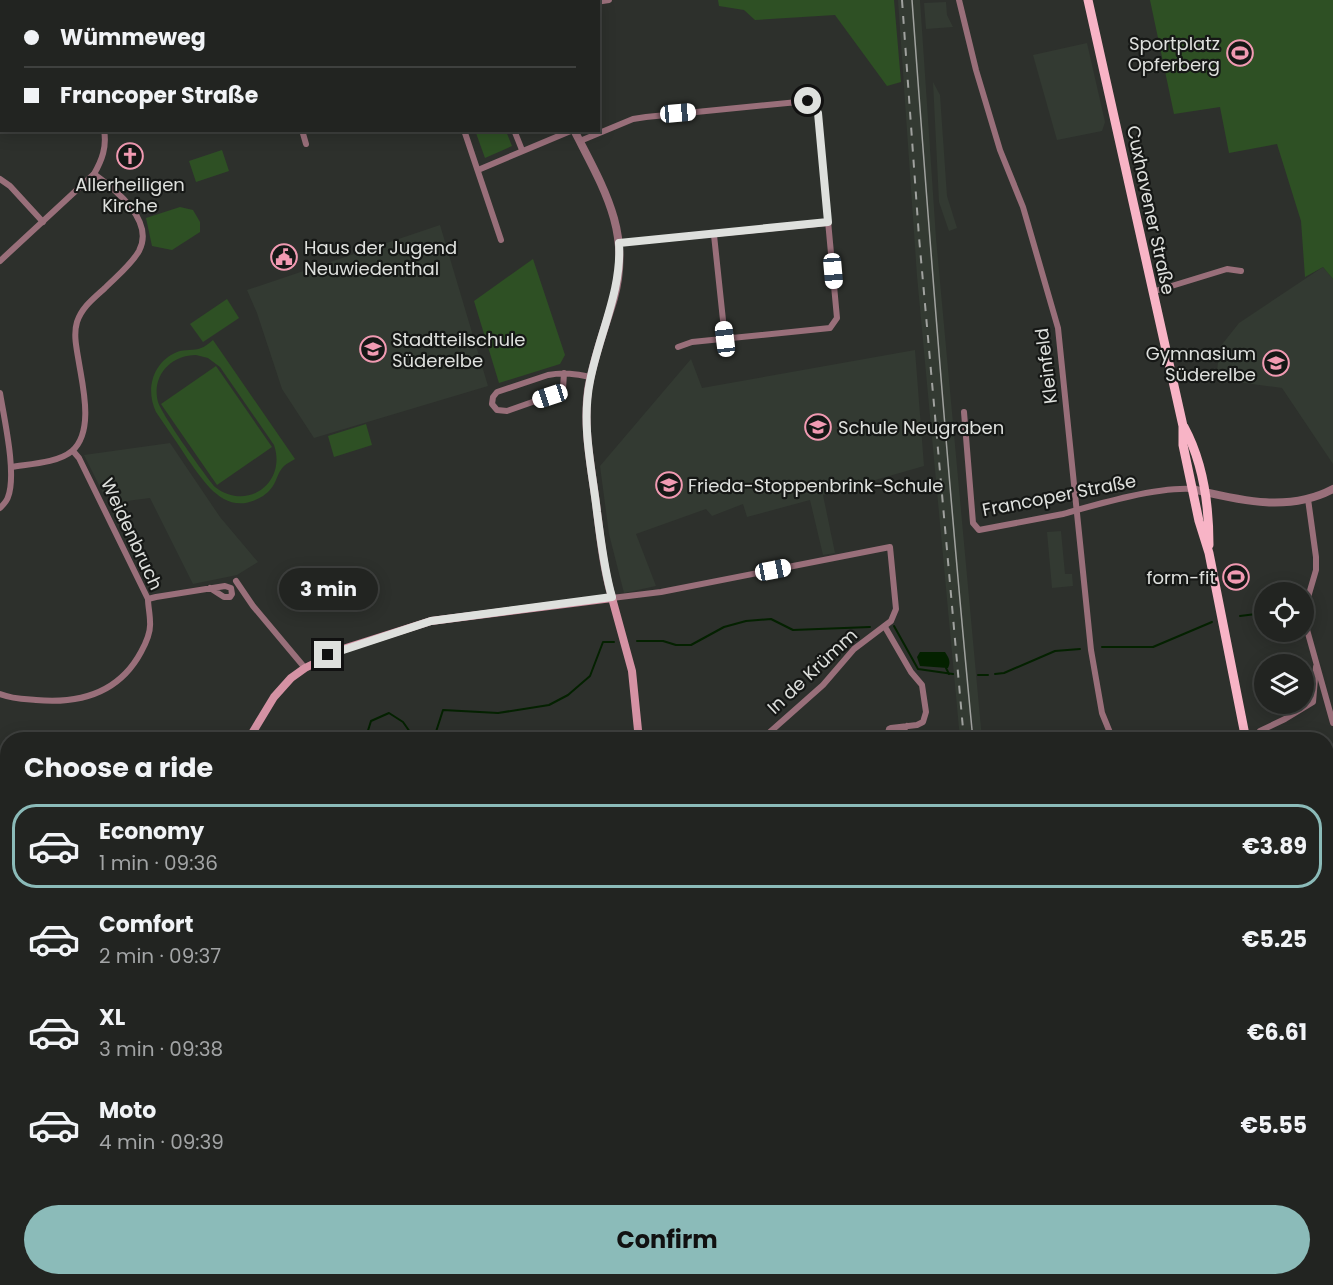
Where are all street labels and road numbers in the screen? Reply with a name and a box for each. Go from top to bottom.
street label: Cuxhavener Straße [1121,123,1181,297]
street label: Kleinfeld [1029,327,1063,405]
street label: Francoper Straße [980,468,1138,522]
street label: Weidenbruch [95,474,169,594]
street label: In de Krümm [761,623,863,719]

